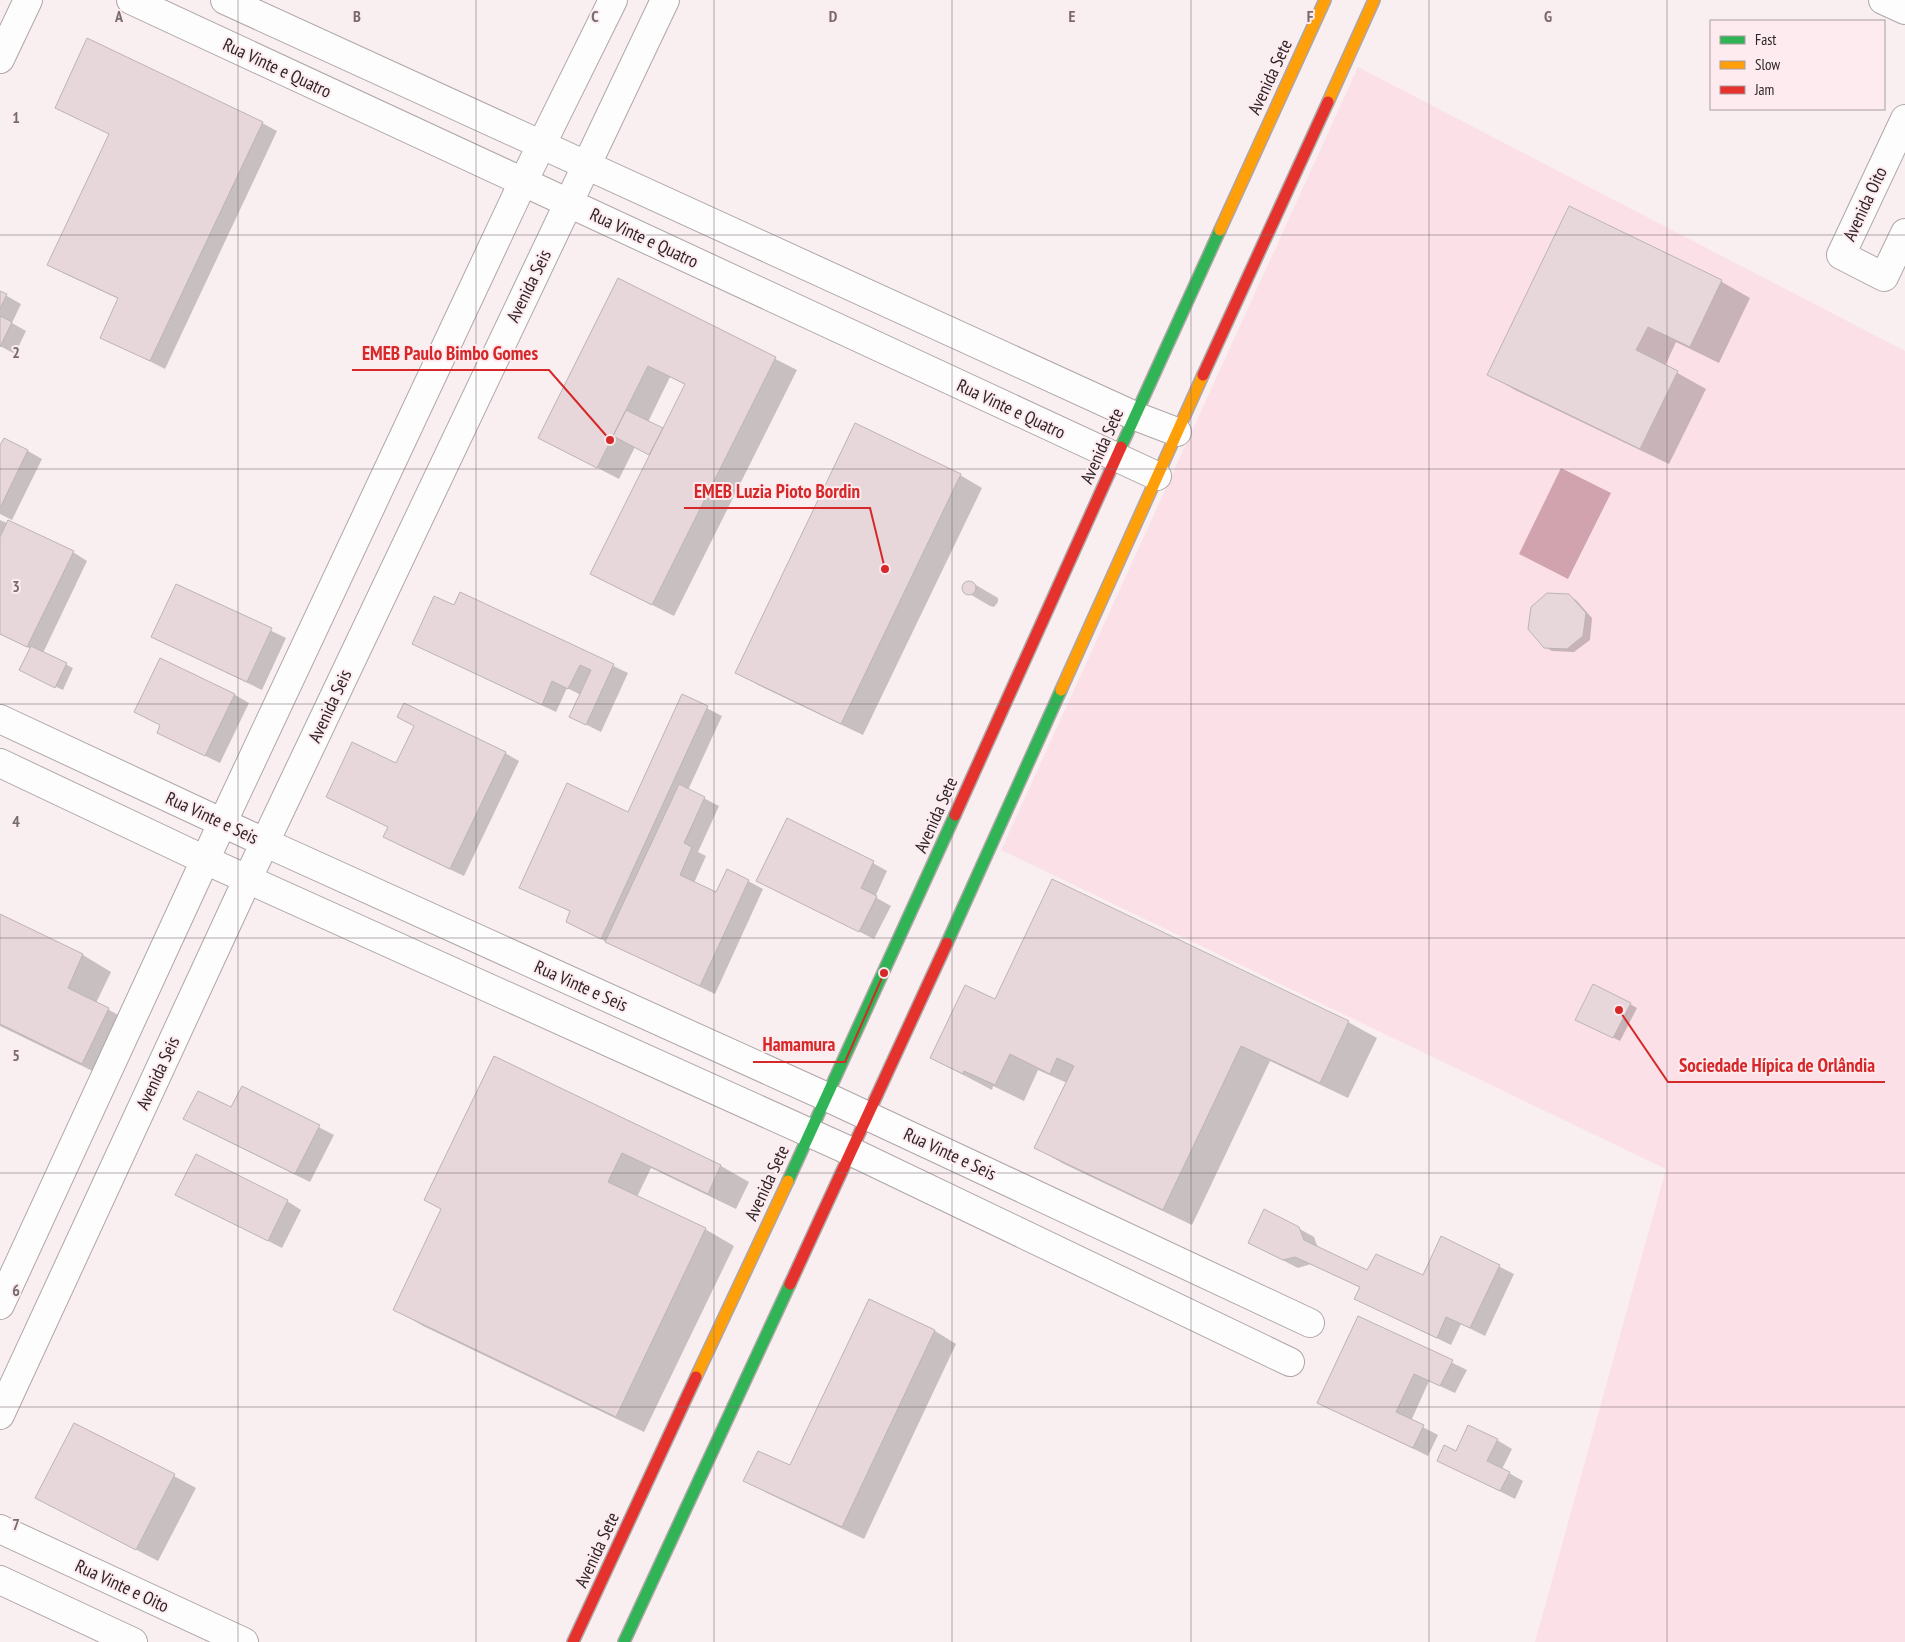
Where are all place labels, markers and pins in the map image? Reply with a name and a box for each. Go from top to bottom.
callout: EMEB Paulo Bimbo Gomes [352,336,549,370]
callout: EMEB Luzia Pioto Bordin [684,474,870,508]
callout: Hamamura [753,1028,845,1062]
callout: Sociedade Hípica de Orlândia [1668,1048,1885,1082]

